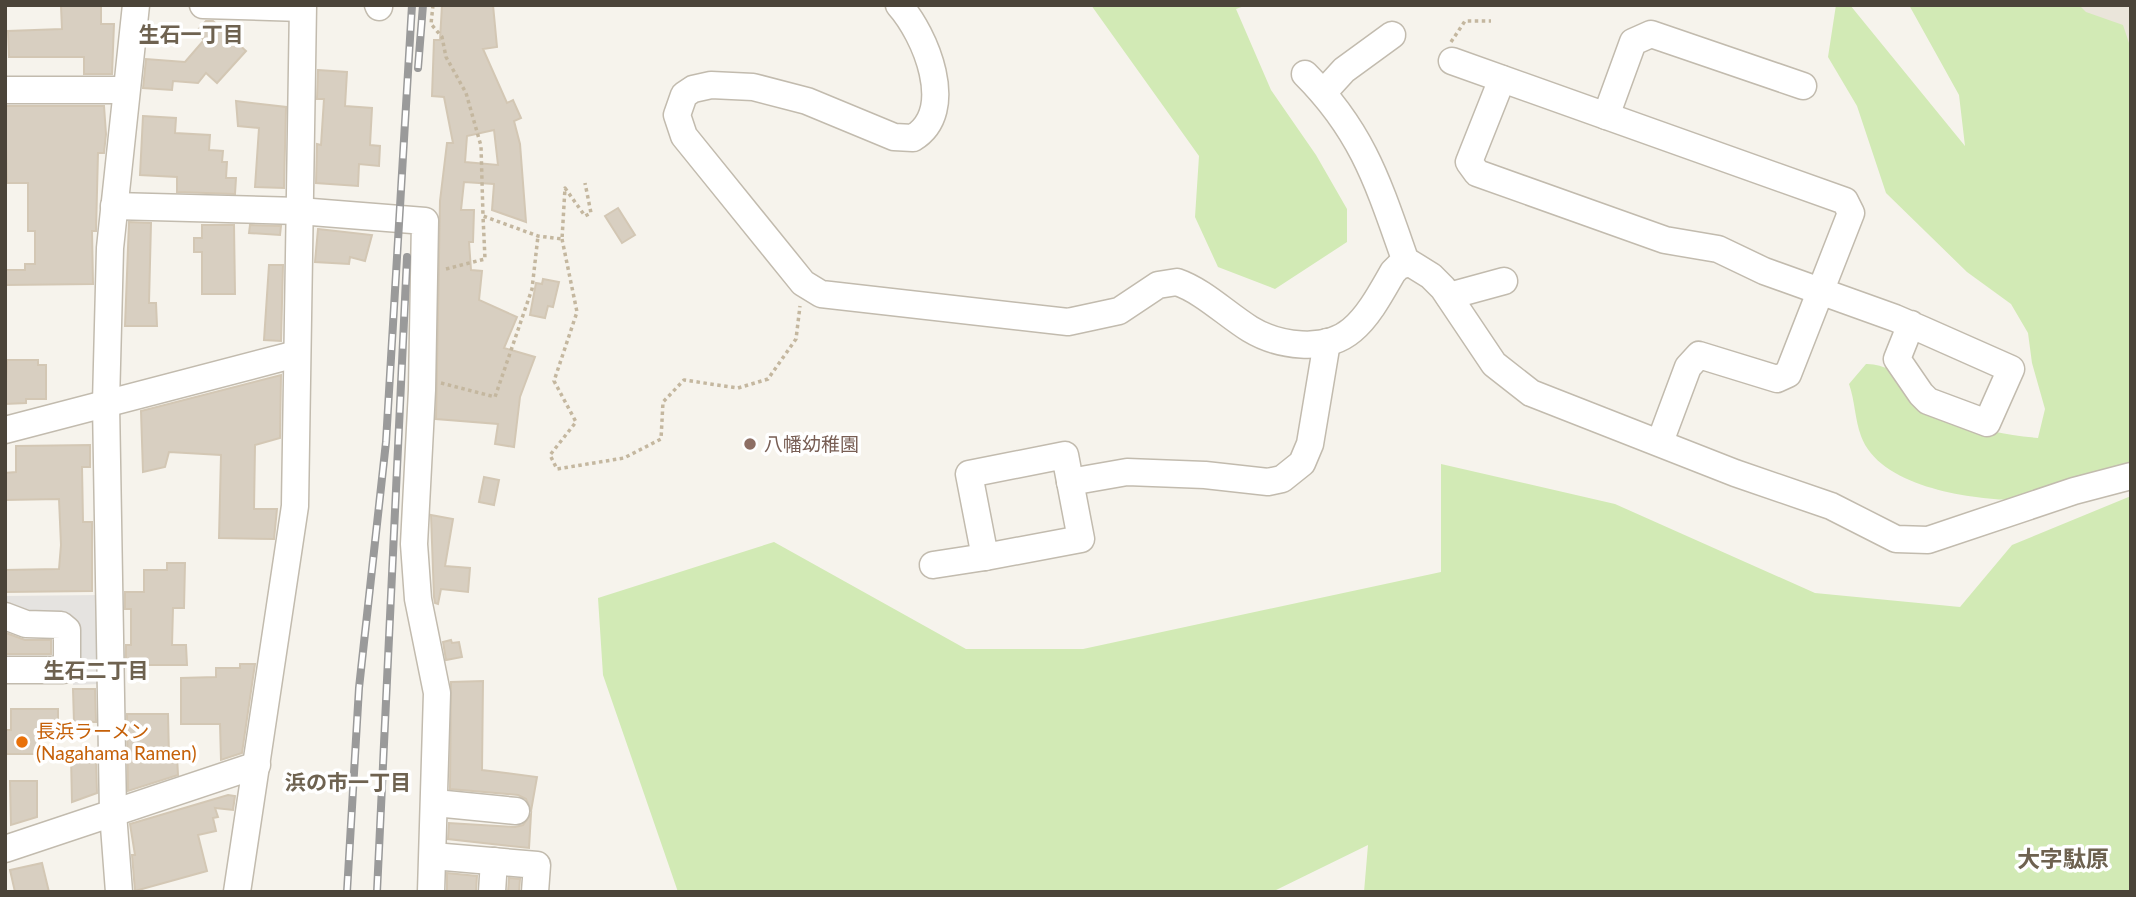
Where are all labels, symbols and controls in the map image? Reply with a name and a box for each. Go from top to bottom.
district label: 生石一丁目 [139,21,244,46]
place label: 八幡幼稚園 [764,432,859,455]
marker: 八幡幼稚園 [742,436,758,452]
district label: 生石二丁目 [44,657,149,682]
place label: 長浜ラーメン (Nagahama Ramen) [36,719,197,764]
marker: 長浜ラーメン (Nagahama Ramen) [14,734,30,750]
district label: 浜の市一丁目 [285,769,411,794]
district label: 大字駄原 [2017,844,2109,872]

